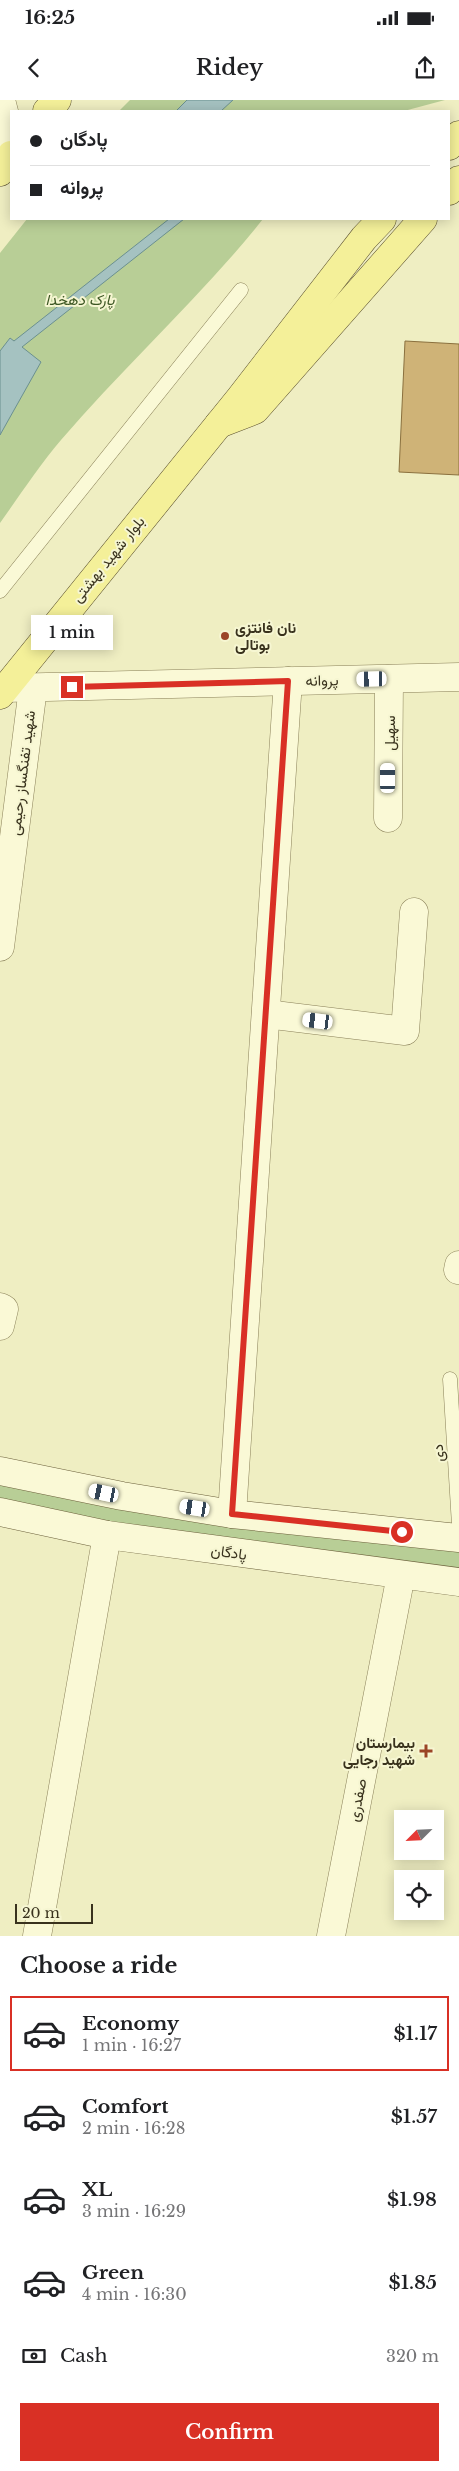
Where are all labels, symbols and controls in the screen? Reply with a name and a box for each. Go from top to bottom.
text: 16:25 [25,6,75,29]
icon: back [20,54,48,82]
text: Ridey [196,54,263,81]
icon: share [411,54,439,82]
text: پادگان [60,128,108,151]
text: پروانه [60,176,103,199]
park label: پارک دهخدا [46,290,115,310]
street label: بلوار شهید بهشتی [67,512,149,607]
callout: 1 min [31,614,113,650]
place label: نان فانتزی بوتالی [235,618,296,654]
text: 1 min [49,622,95,642]
marker: نان فانتزی بوتالی [219,630,231,642]
street label: پروانه [305,670,339,691]
car [356,671,387,687]
route end [61,676,83,698]
street label: شهید تفنگساز رحیمی [5,709,40,837]
street label: سهیل [380,715,399,751]
car [380,763,395,793]
car [302,1012,333,1030]
street label: دی [428,1443,449,1463]
car [87,1483,120,1503]
car [179,1498,210,1518]
route start [391,1521,413,1543]
street label: پادگان [210,1540,248,1565]
place label: بیمارستان شهید رجایی [343,1733,415,1769]
marker: بیمارستان شهید رجایی [419,1744,433,1758]
street label: صفدری [344,1777,371,1823]
north arrow [394,1810,444,1860]
map controls [394,1810,444,1920]
button: locate [394,1870,444,1920]
scale bar [15,1901,92,1924]
text: 20 m [22,1904,60,1922]
text: Choose a ride [20,1952,177,1979]
icon: car [22,2011,67,2056]
text: Economy [82,2012,179,2035]
text: $1.17 [394,2022,437,2045]
text: 1 min · 16:27 [82,2035,181,2055]
icon: car [22,2094,67,2139]
text: Comfort [82,2095,169,2118]
text: $1.57 [391,2105,437,2128]
text: 2 min · 16:28 [82,2118,185,2138]
icon: car [22,2177,67,2222]
text: XL [82,2178,112,2201]
text: $1.98 [387,2188,437,2211]
text: 3 min · 16:29 [82,2201,186,2221]
icon: car [22,2260,67,2305]
text: Green [82,2261,144,2284]
text: $1.85 [389,2271,437,2294]
text: 4 min · 16:30 [82,2284,187,2304]
icon: cash [20,2342,48,2370]
text: Cash [60,2344,107,2367]
text: 320 m [386,2346,439,2366]
button: Confirm [20,2403,439,2461]

